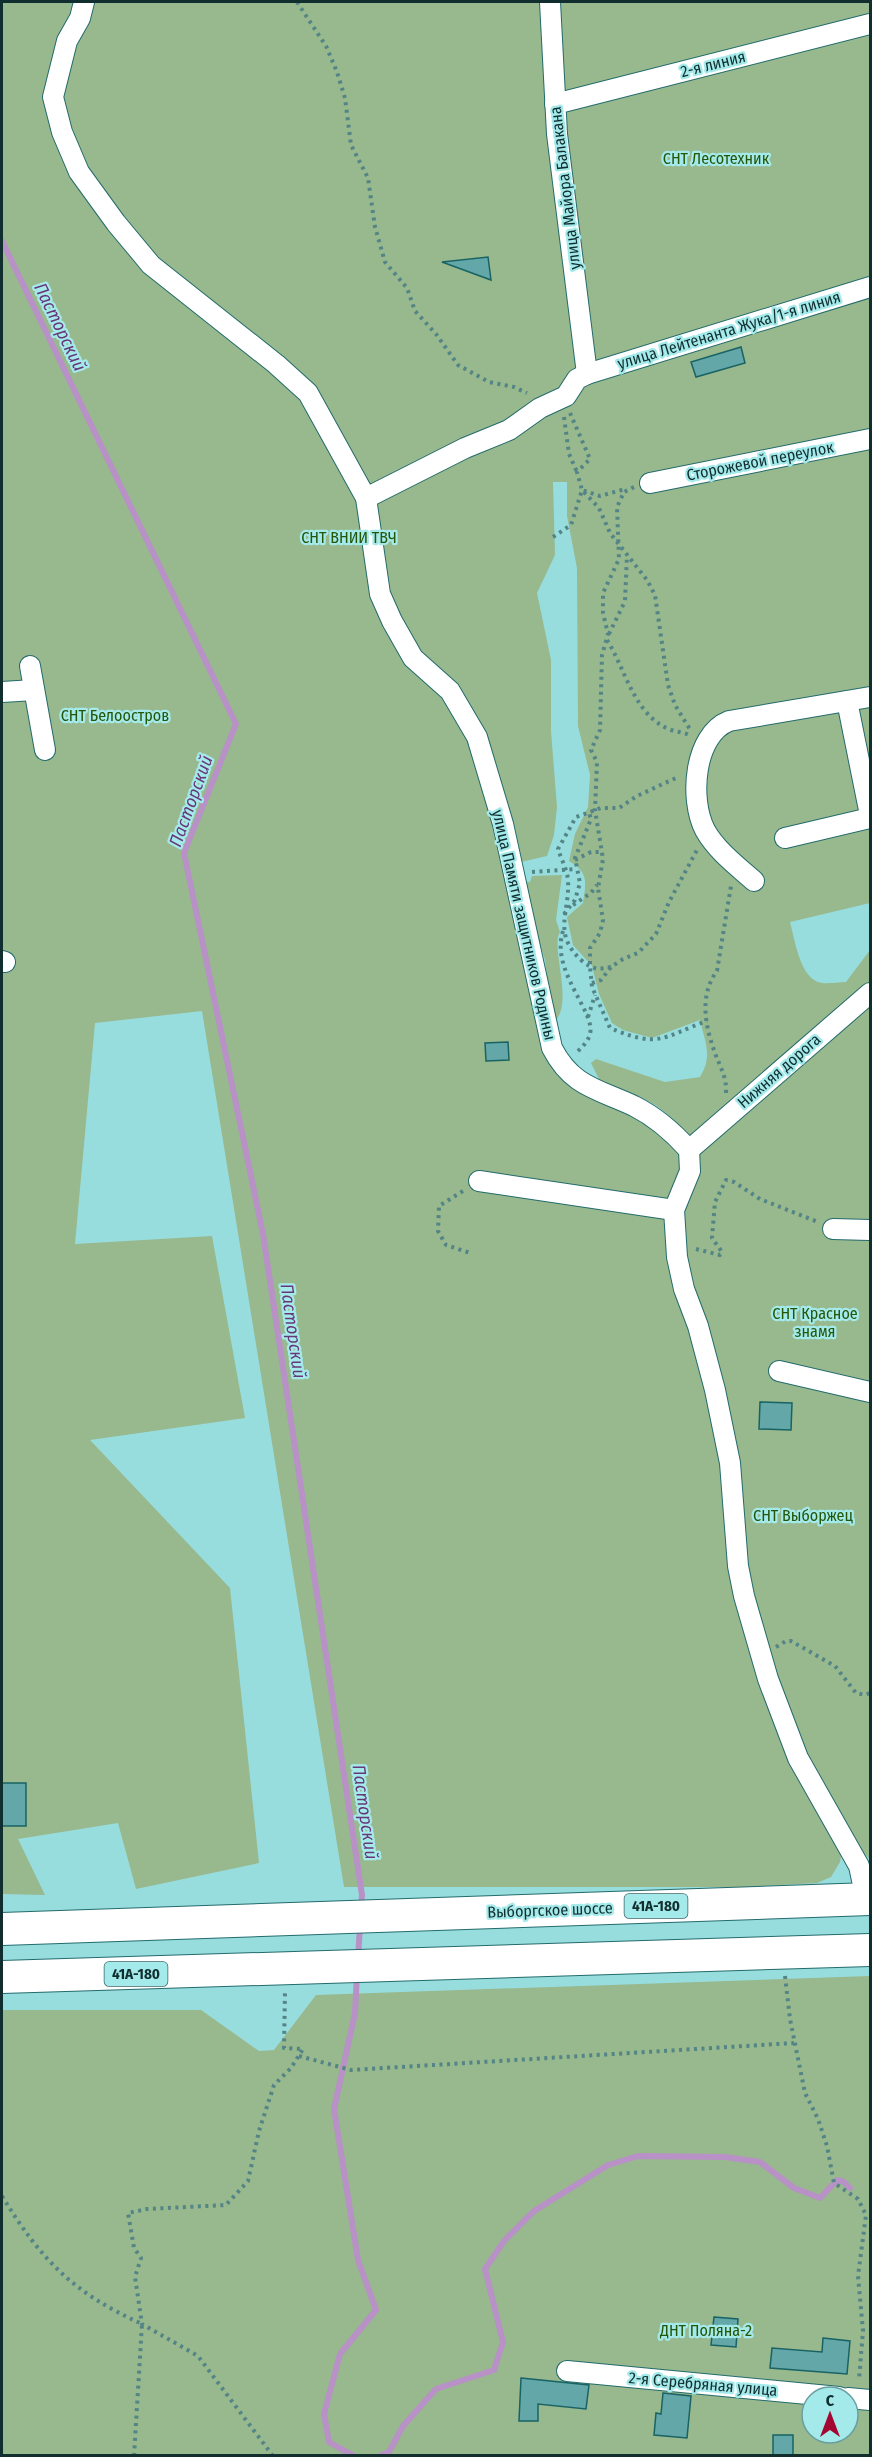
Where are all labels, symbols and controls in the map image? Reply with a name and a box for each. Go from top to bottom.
street label: 2-я линия [679,47,747,81]
street label: улица Майора Балакана [546,105,584,270]
park label: СНТ Лесотехник [663,149,770,168]
water label: Пасторский [29,279,91,375]
street label: улица Лейтенанта Жука/1-я линия [615,287,843,373]
street label: Сторожевой переулок [685,437,836,485]
park label: СНТ ВНИИ ТВЧ [301,528,397,547]
park label: СНТ Белоостров [61,706,169,725]
water label: Пасторский [164,752,218,850]
street label: улица Памяти защитников Родины [488,808,560,1042]
street label: Нижняя дорога [734,1030,824,1112]
water label: Пасторский [275,1282,311,1380]
park label: СНТ Красное знамя [772,1304,858,1341]
park label: СНТ Выборжец [753,1506,854,1525]
water label: Пасторский [347,1763,383,1861]
road number: 41А-180 [624,1894,688,1918]
street label: Выборгское шоссе [487,1898,613,1922]
road number: 41А-180 [104,1962,168,1986]
park label: ДНТ Поляна-2 [659,2321,752,2340]
street label: 2-я Серебряная улица [628,2368,778,2400]
north arrow [800,2385,860,2445]
text: С [826,2391,835,2410]

